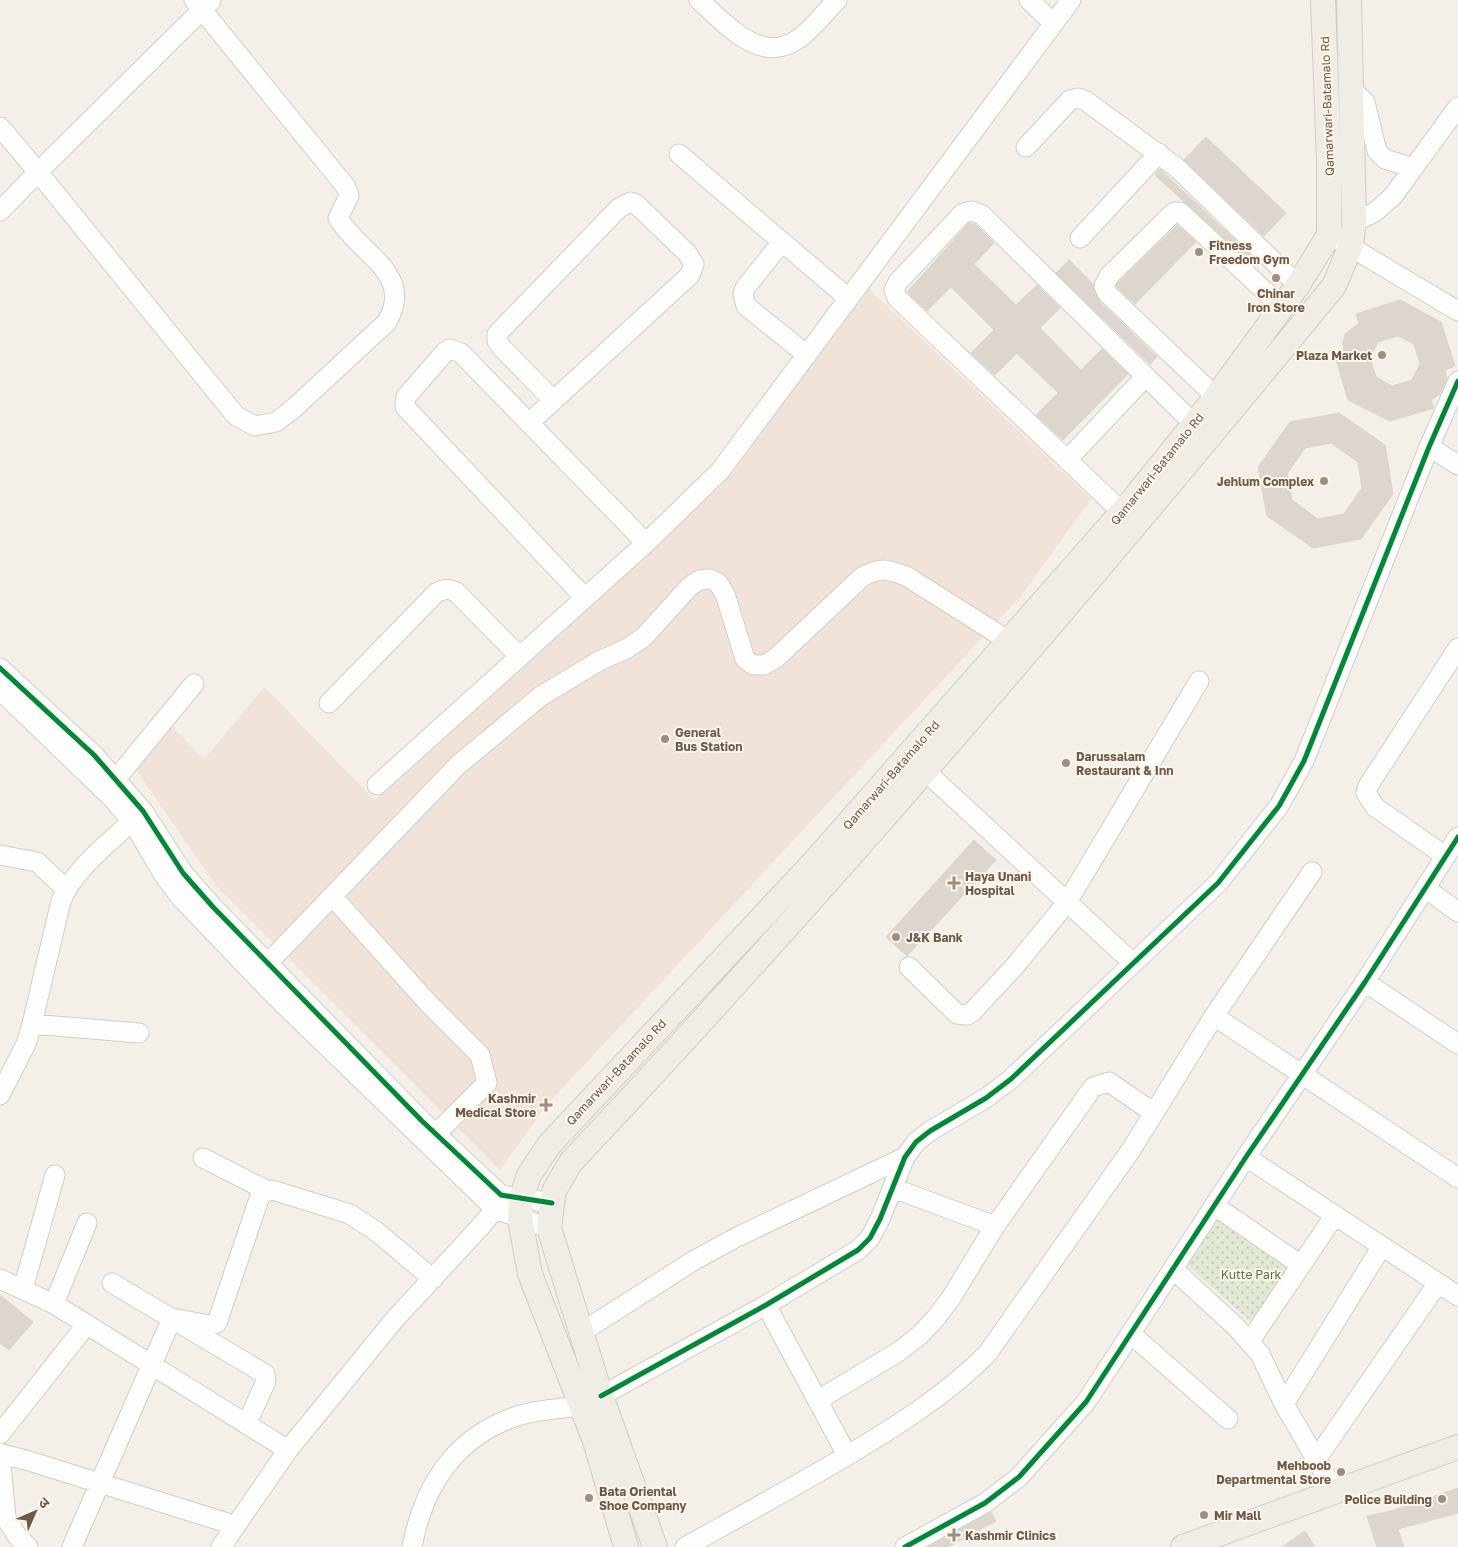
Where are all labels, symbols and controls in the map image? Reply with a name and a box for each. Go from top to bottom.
street label: Qamarwari-Batamalo Rd [1317,36,1337,176]
place label: Fitness Freedom Gym [1209,238,1289,267]
marker: Fitness Freedom Gym [1193,246,1205,258]
marker: Chinar Iron Store [1270,272,1282,284]
place label: Chinar Iron Store [1247,286,1305,315]
place label: Plaza Market [1296,348,1372,363]
marker: Plaza Market [1376,349,1388,361]
street label: Qamarwari-Batamalo Rd [1107,410,1207,528]
place label: Jehlum Complex [1217,474,1314,489]
marker: Jehlum Complex [1318,475,1330,487]
street label: Qamarwari-Batamalo Rd [840,717,942,833]
place label: General Bus Station [675,725,743,754]
marker: General Bus Station [659,733,671,745]
place label: Darussalam Restaurant & Inn [1076,749,1173,778]
marker: Darussalam Restaurant & Inn [1060,757,1072,769]
place label: Haya Unani Hospital [965,869,1031,898]
marker: Haya Unani Hospital [947,876,961,890]
place label: J&K Bank [906,930,963,945]
marker: J&K Bank [890,931,902,943]
street label: Qamarwari-Batamalo Rd [563,1016,669,1128]
place label: Kashmir Medical Store [455,1091,536,1120]
marker: Kashmir Medical Store [540,1099,552,1111]
park label: Kutte Park [1221,1267,1282,1282]
place label: Mehboob Departmental Store [1216,1458,1332,1487]
marker: Mehboob Departmental Store [1335,1466,1347,1478]
place label: Bata Oriental Shoe Company [599,1484,687,1513]
north arrow [10,1487,60,1537]
marker: Bata Oriental Shoe Company [583,1492,595,1504]
place label: Police Building [1344,1492,1432,1507]
marker: Police Building [1436,1493,1448,1505]
text: उ [36,1494,54,1512]
place label: Mir Mall [1214,1508,1261,1523]
marker: Mir Mall [1198,1509,1210,1521]
marker: Kashmir Clinics [947,1528,961,1542]
place label: Kashmir Clinics [965,1528,1056,1543]

